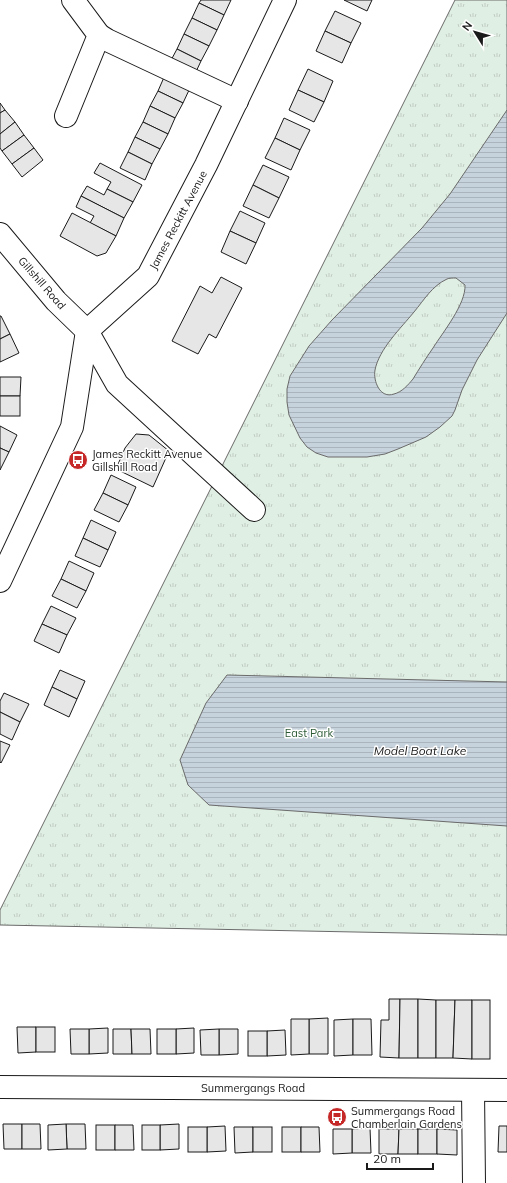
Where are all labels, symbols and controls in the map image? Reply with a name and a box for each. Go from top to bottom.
north arrow [455,12,495,52]
text: N [459,18,475,34]
street label: James Reckitt Avenue [146,168,210,272]
street label: Gillshill Road [15,254,69,312]
place label: James Reckitt Avenue Gillshill Road [92,447,202,474]
bus stop icon: James Reckitt Avenue Gillshill Road [67,449,89,471]
park label: East Park [285,726,333,740]
water label: Model Boat Lake [374,743,467,758]
street label: Summergangs Road [201,1081,305,1095]
place label: Summergangs Road Chamberlain Gardens [351,1104,462,1131]
bus stop icon: Summergangs Road Chamberlain Gardens [326,1106,348,1128]
scale bar [367,1145,433,1171]
text: 20 m [373,1151,401,1166]

